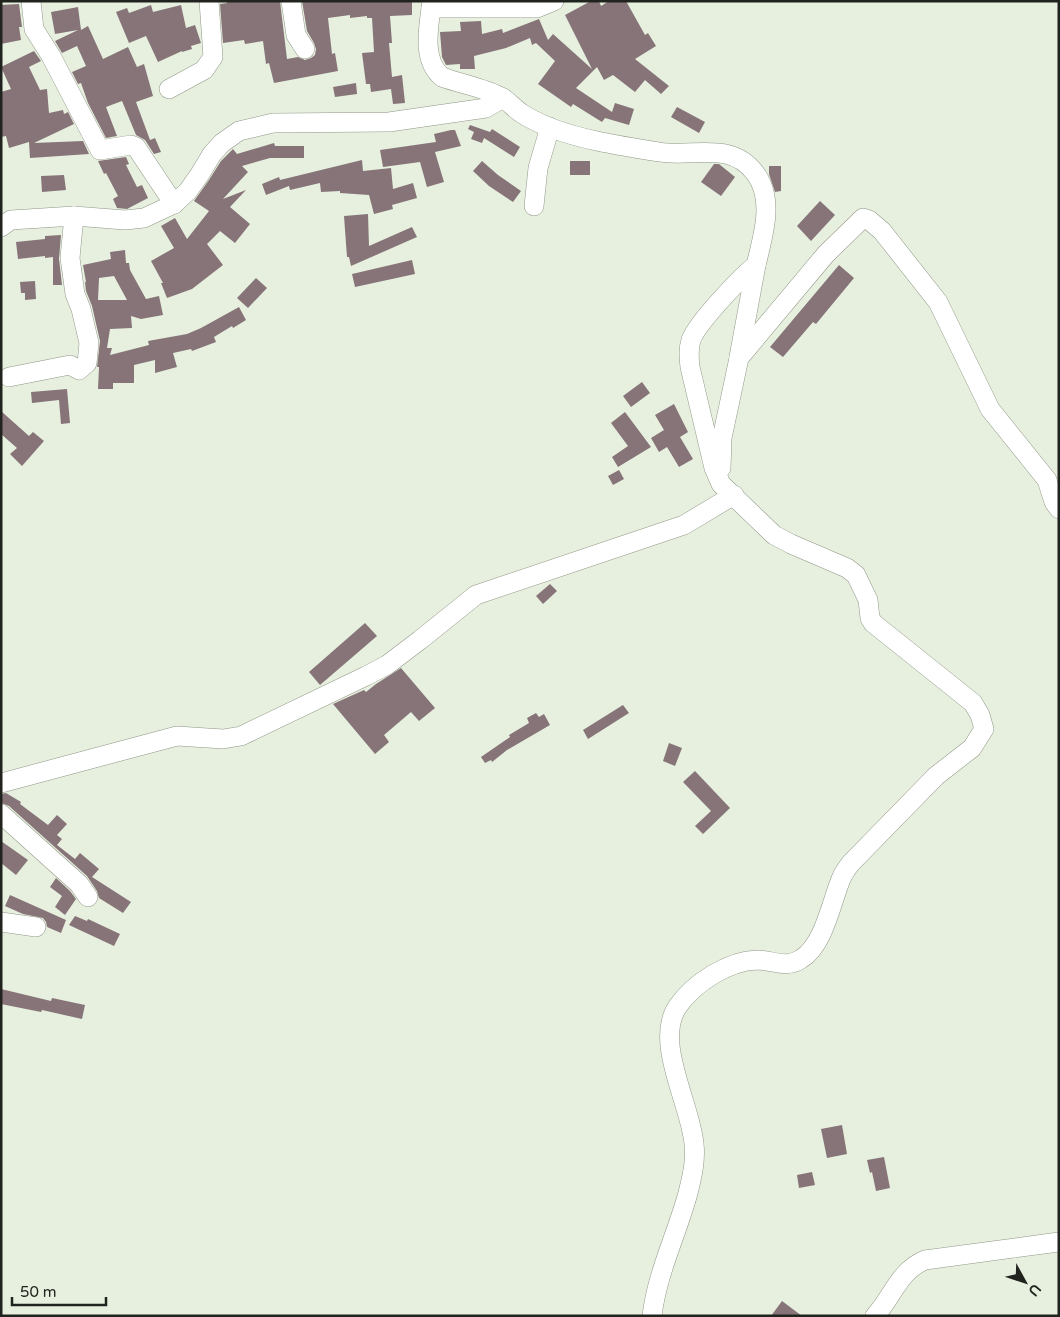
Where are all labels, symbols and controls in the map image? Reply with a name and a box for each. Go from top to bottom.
north arrow [1000,1257,1050,1307]
scale bar [12,1274,106,1306]
text: U [1025,1281,1045,1300]
text: 50 m [20,1283,57,1301]

